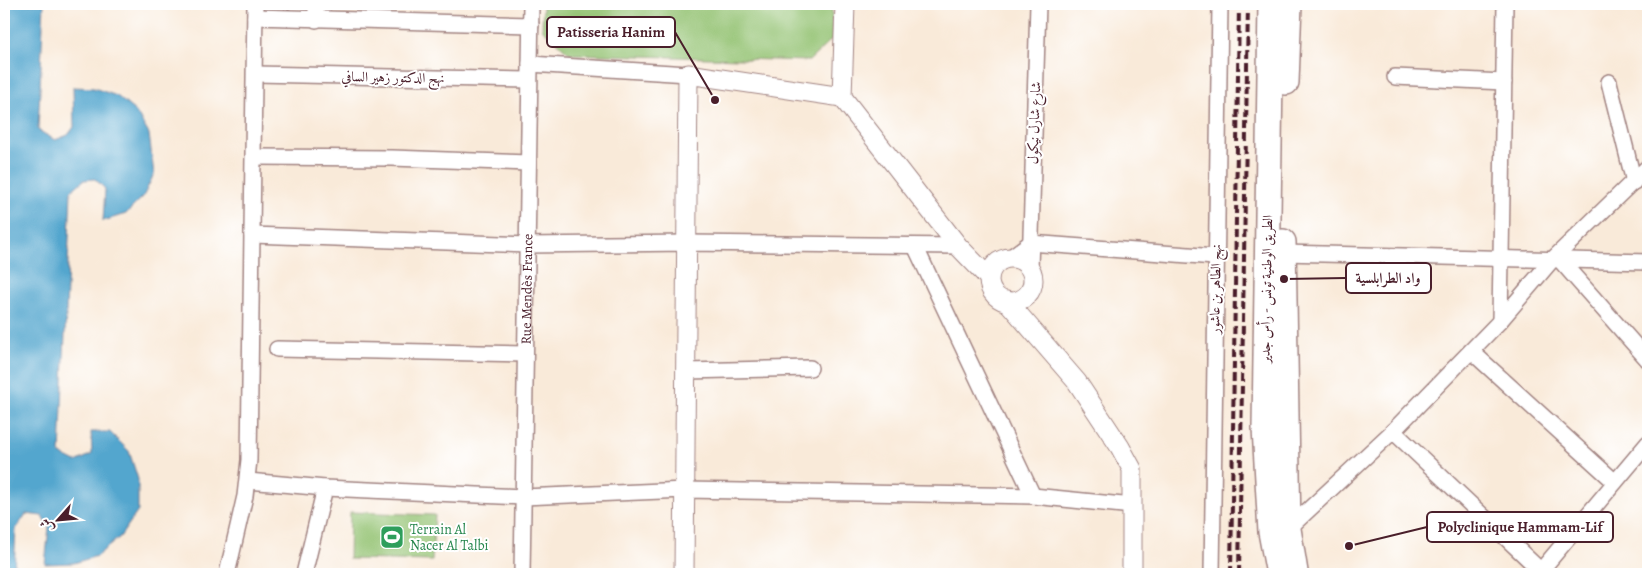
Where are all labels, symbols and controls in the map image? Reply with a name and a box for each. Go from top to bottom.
callout: Patisseria Hanim [547,17,675,47]
text: Patisseria Hanim [557,22,665,42]
street label: نهج الدكتور زهير السافي [341,67,445,91]
street label: شارع شارل نيكول [1024,81,1047,165]
street label: الطريق الوطنية تونس - رأس جدير [1255,215,1277,365]
street label: Rue Mendès France [517,233,537,345]
street label: نهج الطاهر بن عاشور [1205,244,1229,336]
callout: واد الطرابلسية [1346,263,1431,293]
text: واد الطرابلسية [1356,268,1420,288]
north arrow [32,496,82,546]
callout: Polyclinique Hammam-Lif [1427,512,1613,542]
text: ش [35,515,58,536]
text: Polyclinique Hammam-Lif [1437,517,1604,537]
place label: Terrain Al Nacer Al Talbi [410,520,489,555]
sports icon: Terrain Al Nacer Al Talbi [379,524,405,550]

